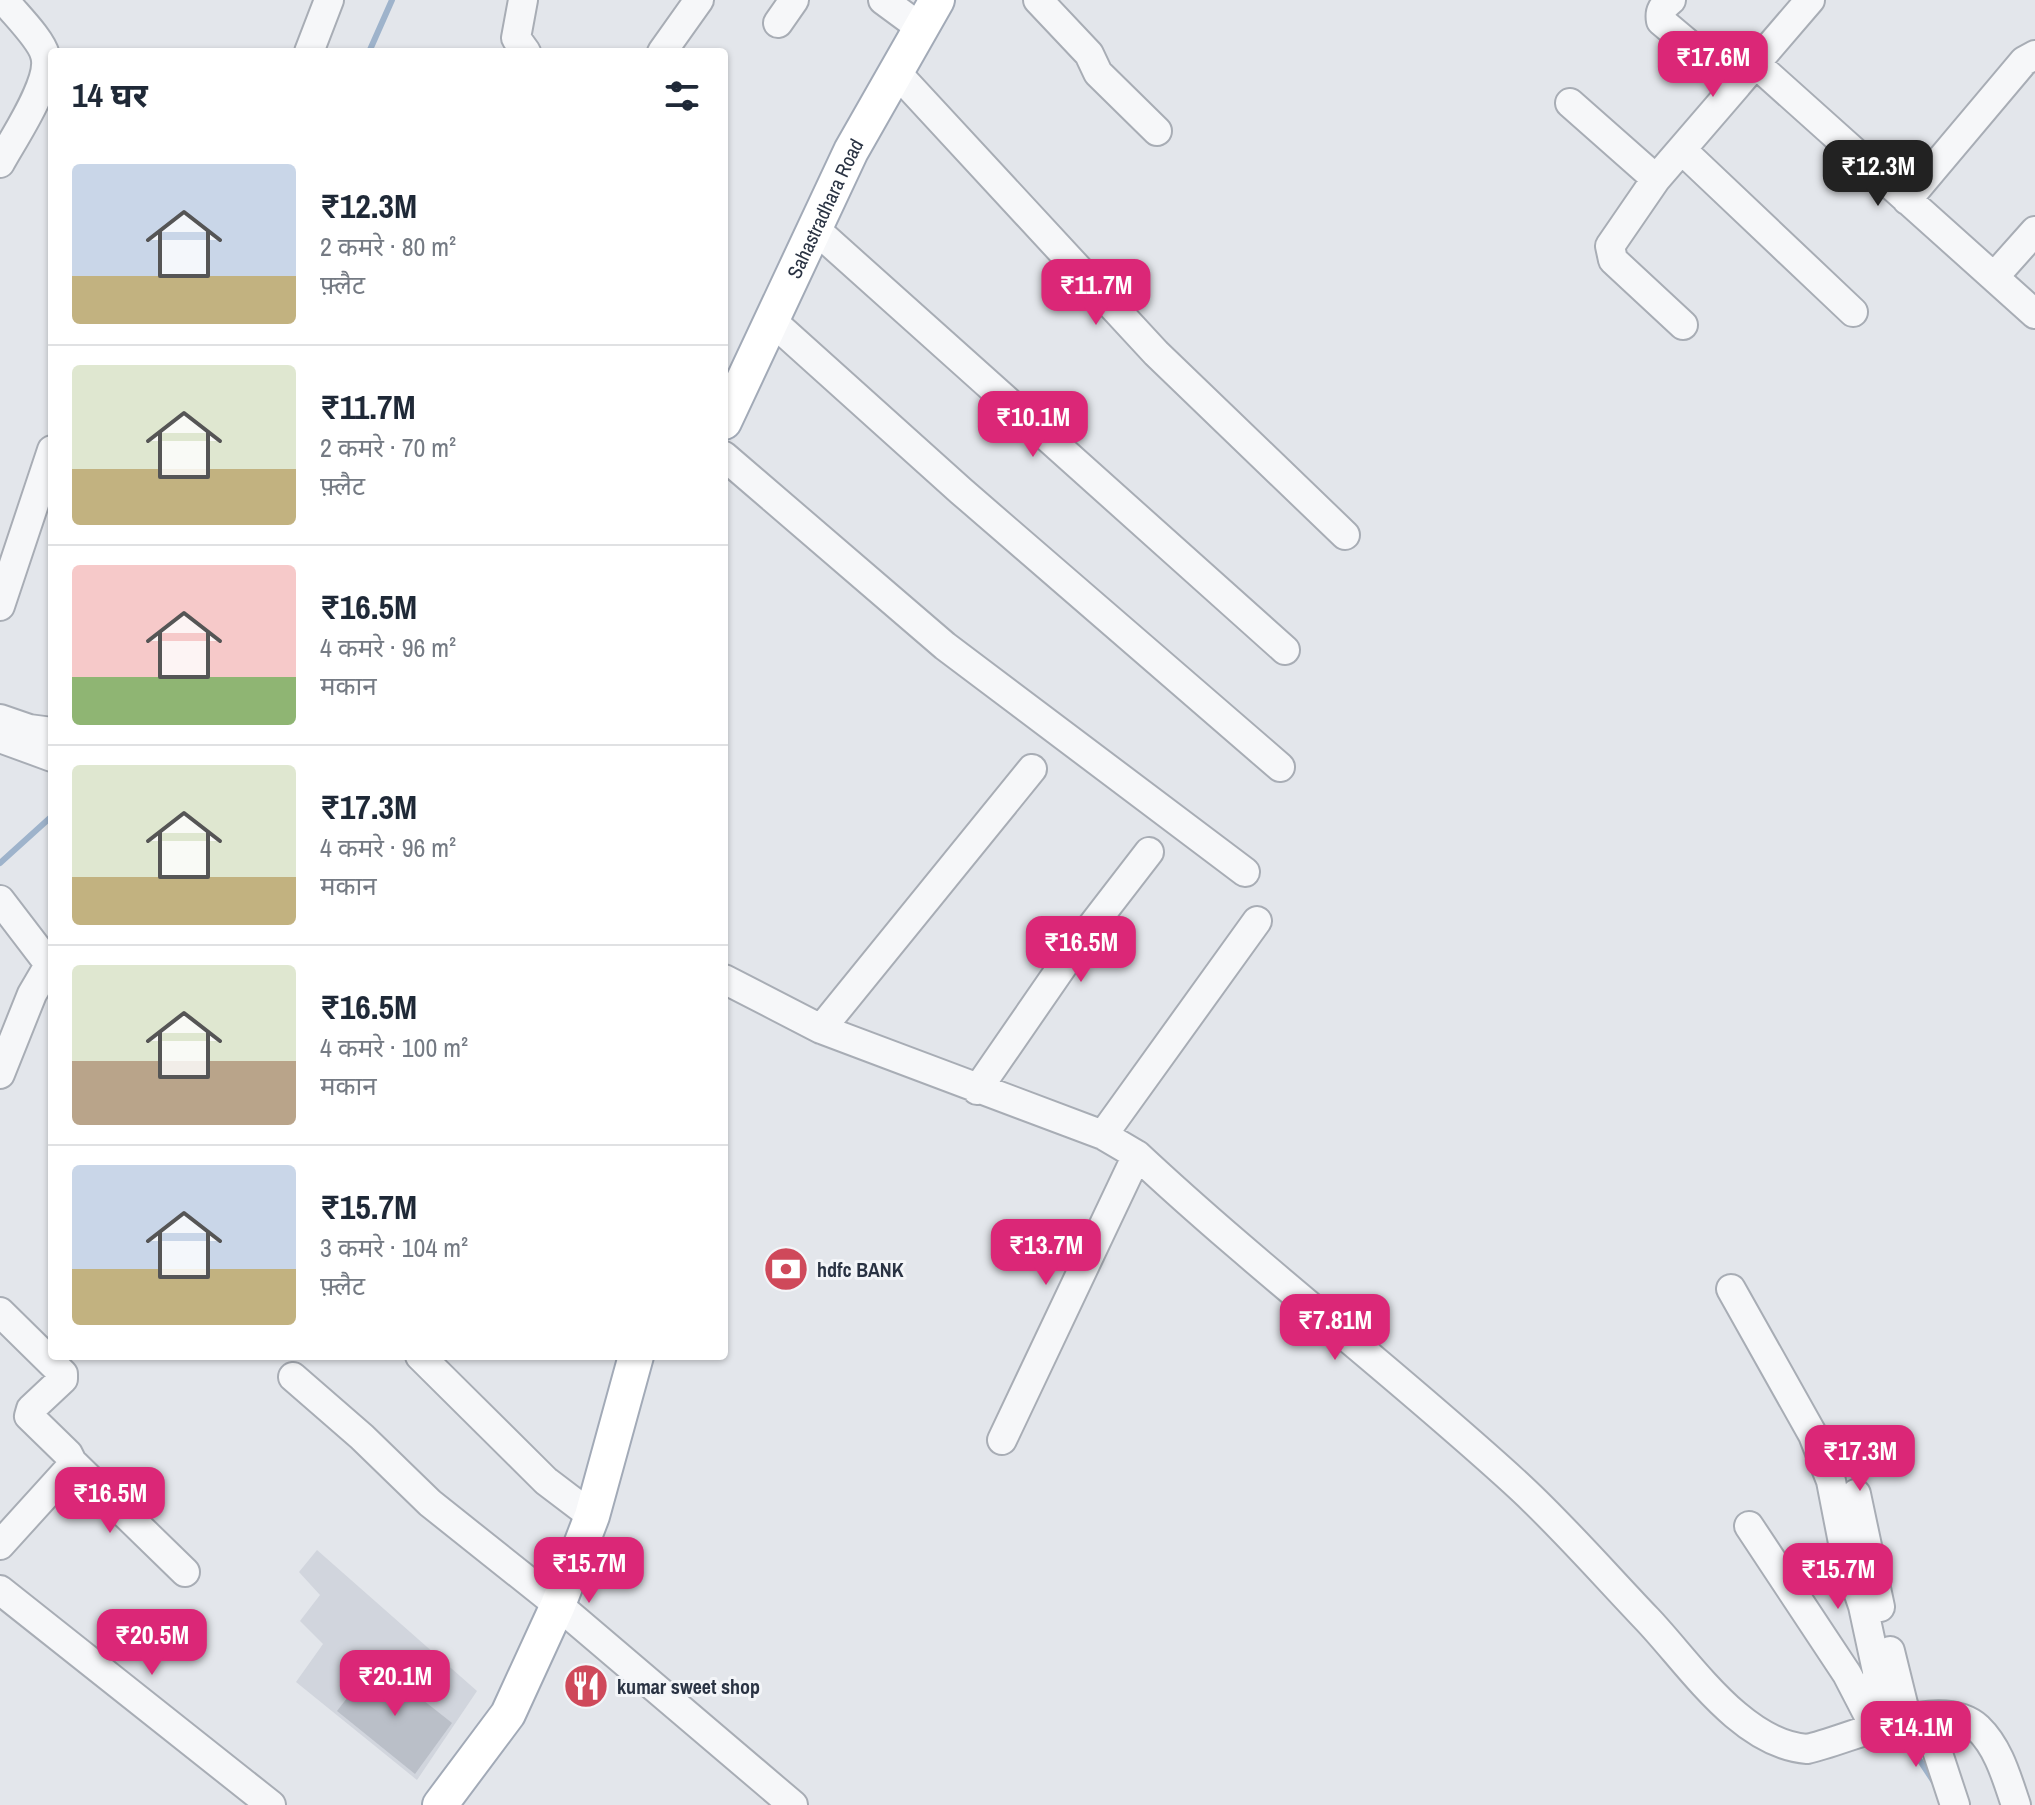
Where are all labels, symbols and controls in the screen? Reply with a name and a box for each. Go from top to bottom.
pin: ₹17.6M [1648,31,1778,99]
text: ₹17.6M [1676,39,1750,74]
text: 14 घर [72,72,148,118]
icon: filters [660,74,704,118]
street label: Sahastradhara Road [780,134,869,283]
pin: ₹12.3M [1813,140,1943,208]
text: ₹12.3M [1841,148,1915,183]
text: ₹12.3M [320,183,417,229]
icon: home [136,196,232,292]
text: 2 कमरे · 80 m² [320,229,456,264]
pin: ₹11.7M [1031,259,1161,327]
text: फ़्लैट [320,267,365,302]
text: ₹11.7M [1059,267,1133,302]
text: ₹11.7M [320,384,416,430]
pin: ₹10.1M [968,391,1098,459]
icon: home [136,397,232,493]
text: ₹10.1M [996,399,1070,434]
text: 2 कमरे · 70 m² [320,430,456,465]
text: फ़्लैट [320,468,365,503]
text: ₹16.5M [320,584,417,630]
icon: home [136,597,232,693]
text: 4 कमरे · 96 m² [320,630,456,665]
text: मकान [320,668,377,703]
text: ₹17.3M [320,784,417,830]
icon: home [136,797,232,893]
text: 4 कमरे · 96 m² [320,830,456,865]
text: मकान [320,868,377,903]
pin: ₹16.5M [1016,916,1146,984]
text: ₹16.5M [1044,924,1118,959]
text: ₹16.5M [320,984,417,1030]
icon: home [136,997,232,1093]
text: 4 कमरे · 100 m² [320,1030,468,1065]
text: मकान [320,1068,377,1103]
text: ₹15.7M [320,1184,417,1230]
icon: home [136,1197,232,1293]
pin: ₹13.7M [981,1219,1111,1287]
text: ₹13.7M [1009,1227,1083,1262]
text: 3 कमरे · 104 m² [320,1230,468,1265]
bank icon: hdfc BANK [762,1245,810,1293]
place label: hdfc BANK [817,1256,904,1283]
text: फ़्लैट [320,1268,365,1303]
pin: ₹7.81M [1270,1294,1400,1362]
text: ₹7.81M [1298,1302,1372,1337]
pin: ₹17.3M [1795,1425,1925,1493]
text: ₹17.3M [1823,1433,1897,1468]
pin: ₹16.5M [45,1467,175,1535]
text: ₹16.5M [73,1475,147,1510]
pin: ₹15.7M [524,1537,654,1605]
pin: ₹15.7M [1773,1543,1903,1611]
text: ₹15.7M [552,1545,626,1580]
text: ₹15.7M [1801,1551,1875,1586]
pin: ₹20.5M [87,1609,217,1677]
text: ₹20.5M [115,1617,189,1652]
pin: ₹20.1M [330,1650,460,1718]
text: ₹20.1M [358,1658,432,1693]
restaurant icon: kumar sweet shop [562,1662,610,1710]
place label: kumar sweet shop [617,1673,760,1700]
pin: ₹14.1M [1851,1701,1981,1769]
text: ₹14.1M [1879,1709,1953,1744]

